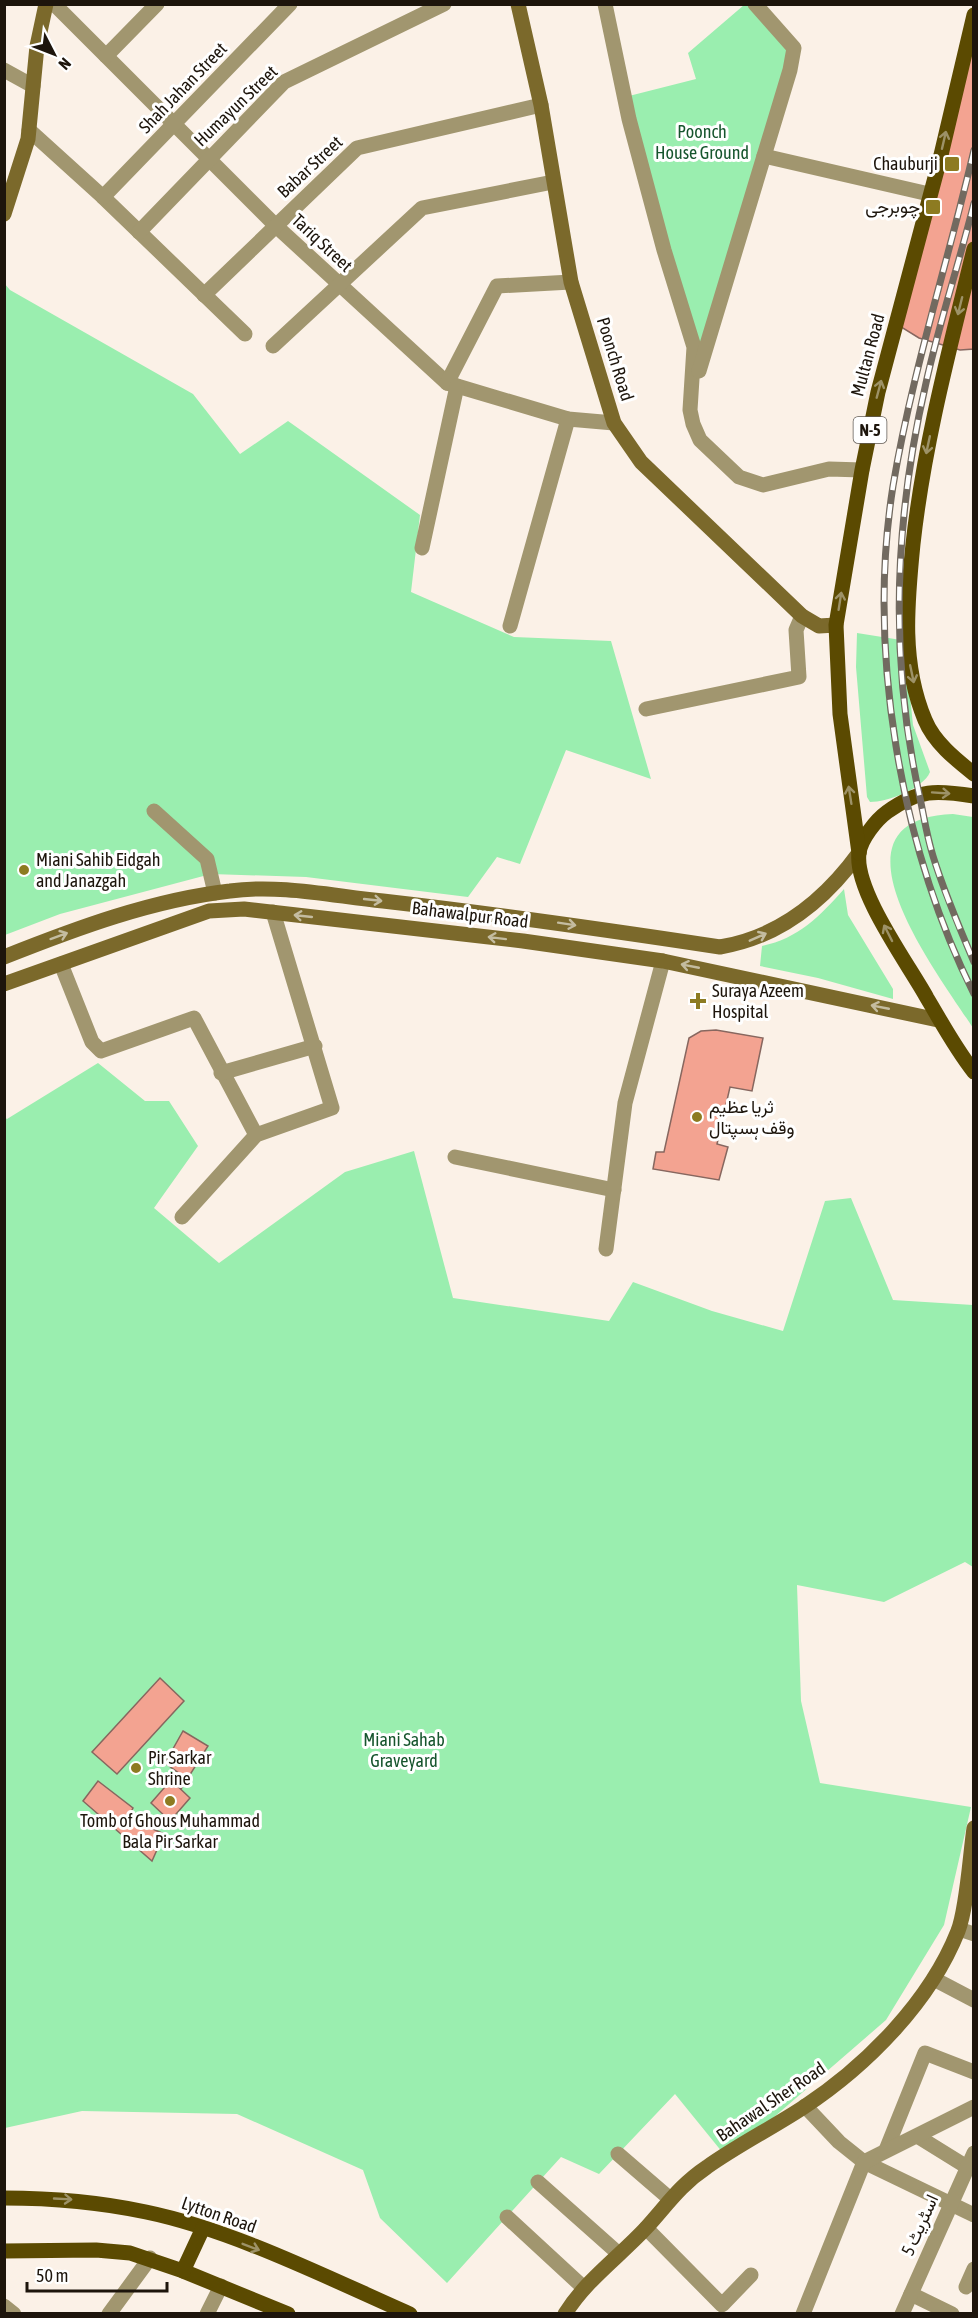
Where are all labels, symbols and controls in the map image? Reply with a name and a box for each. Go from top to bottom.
north arrow [24,24,84,84]
street label: Shah Jahan Street [134,38,231,137]
text: N [55,55,75,74]
street label: Humayun Street [190,61,282,150]
park label: Poonch House Ground [655,121,749,163]
one-way arrow [939,130,951,149]
street label: Babar Street [273,131,346,202]
place label: Chauburji [873,153,938,174]
marker: Chauburji [943,155,961,173]
place label: چوبرجی [865,196,920,219]
marker: چوبرجی [924,198,942,216]
street label: Tariq Street [288,209,357,276]
one-way arrow [953,296,965,315]
street label: Multan Road [846,311,889,398]
street label: Poonch Road [593,314,638,403]
one-way arrow [874,380,885,399]
road number: N-5 [854,417,886,443]
one-way arrow [922,435,933,454]
one-way arrow [835,592,846,612]
one-way arrow [907,664,919,683]
one-way arrow [845,786,856,806]
one-way arrow [930,787,950,798]
place label: Miani Sahib Eidgah and Janazgah [36,849,161,891]
marker: Miani Sahib Eidgah and Janazgah [17,863,31,877]
one-way arrow [363,895,383,906]
street label: Bahawalpur Road [411,897,529,932]
one-way arrow [294,910,314,921]
one-way arrow [556,918,576,929]
one-way arrow [881,924,893,942]
one-way arrow [49,929,68,940]
one-way arrow [749,930,767,942]
one-way arrow [487,932,507,943]
one-way arrow [681,960,700,971]
place label: Suraya Azeem Hospital [712,980,804,1022]
marker: Suraya Azeem Hospital [689,992,707,1010]
one-way arrow [871,1001,891,1012]
place label: ثریا عظیم وقف ہسپتال [709,1096,794,1140]
marker: ثریا عظیم وقف ہسپتال [690,1110,704,1124]
park label: Miani Sahab Graveyard [363,1729,445,1771]
place label: Pir Sarkar Shrine [148,1747,212,1789]
marker: Pir Sarkar Shrine [129,1761,143,1775]
marker: Tomb of Ghous Muhammad Bala Pir Sarkar [163,1794,177,1808]
place label: Tomb of Ghous Muhammad Bala Pir Sarkar [80,1810,260,1852]
street label: Bahawal Sher Road [712,2057,829,2146]
street label: اسٹریٹ 5 [897,2191,943,2259]
street label: Lytton Road [179,2192,259,2237]
one-way arrow [52,2194,72,2205]
one-way arrow [241,2242,260,2253]
scale bar [27,2255,166,2293]
text: 50 m [36,2265,68,2286]

